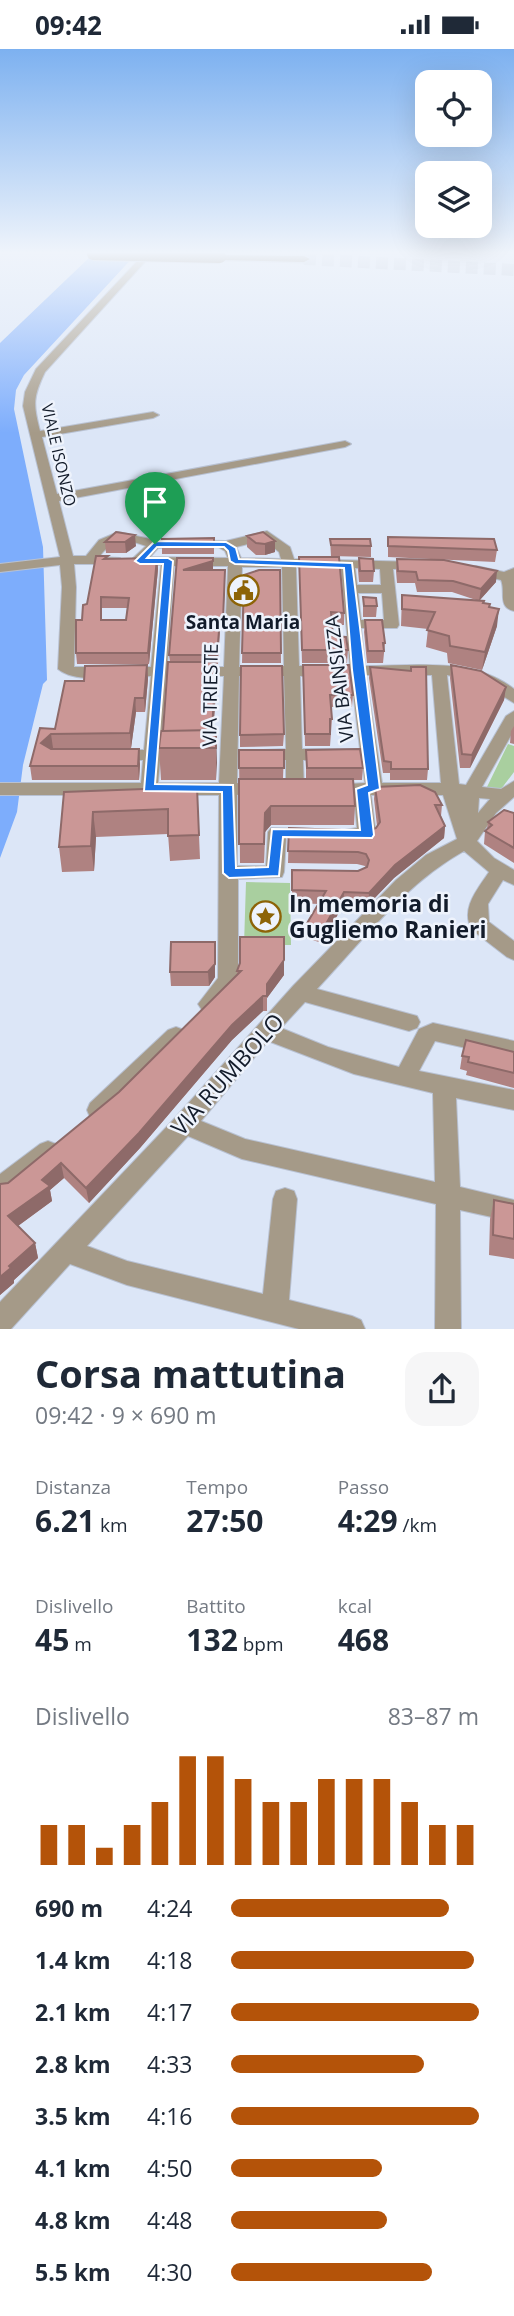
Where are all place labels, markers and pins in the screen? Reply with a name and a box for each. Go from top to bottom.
pin [125,472,185,544]
public building icon: Santa Maria [226,574,260,608]
place label: Santa Maria [186,609,300,635]
place label: In memoria di Gugliemo Ranieri [289,887,486,945]
place icon: In memoria di Gugliemo Ranieri [249,899,283,933]

